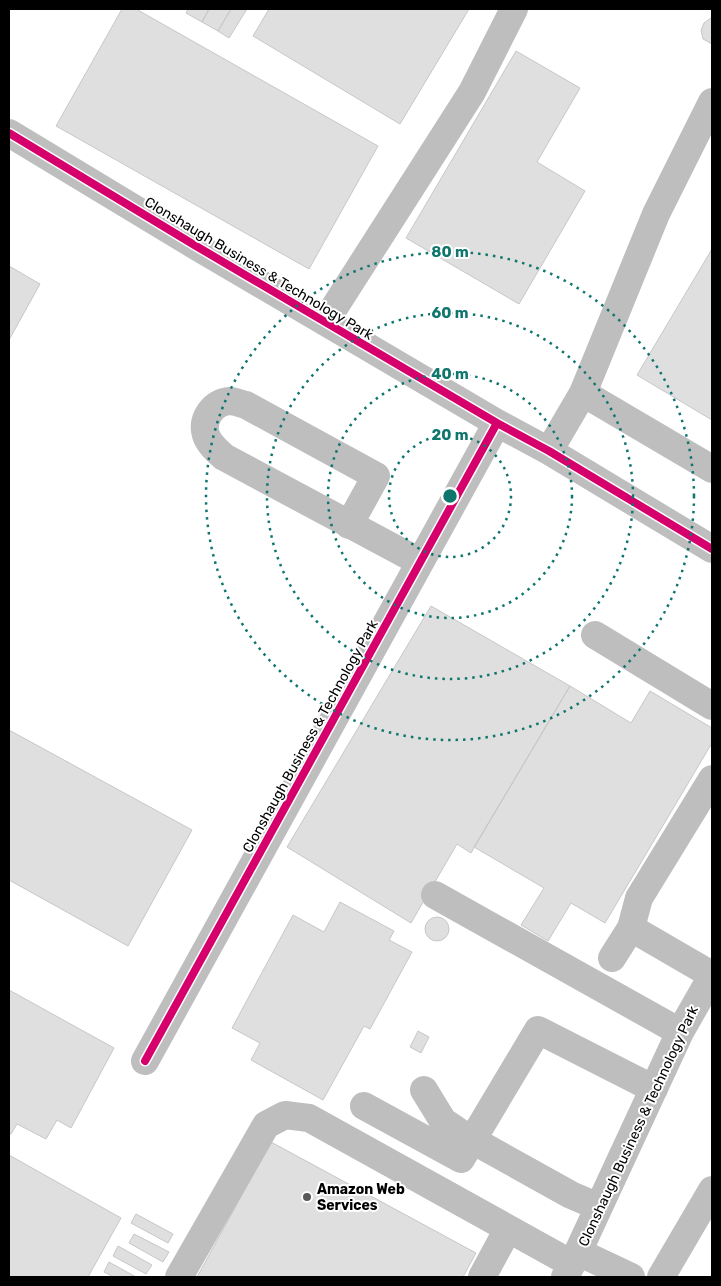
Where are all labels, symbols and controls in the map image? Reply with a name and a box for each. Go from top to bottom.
street label: Clonshaugh Business & Technology Park [141,193,377,344]
text: 80 m [431,243,469,261]
text: 60 m [432,304,468,322]
text: 40 m [431,365,469,383]
text: 20 m [432,426,468,444]
centre of rings [441,487,459,505]
street label: Clonshaugh Business & Technology Park [239,616,382,856]
street label: Clonshaugh Business & Technology Park [575,1002,702,1249]
place label: Amazon Web Services [317,1181,405,1214]
marker: Amazon Web Services [301,1191,313,1203]

